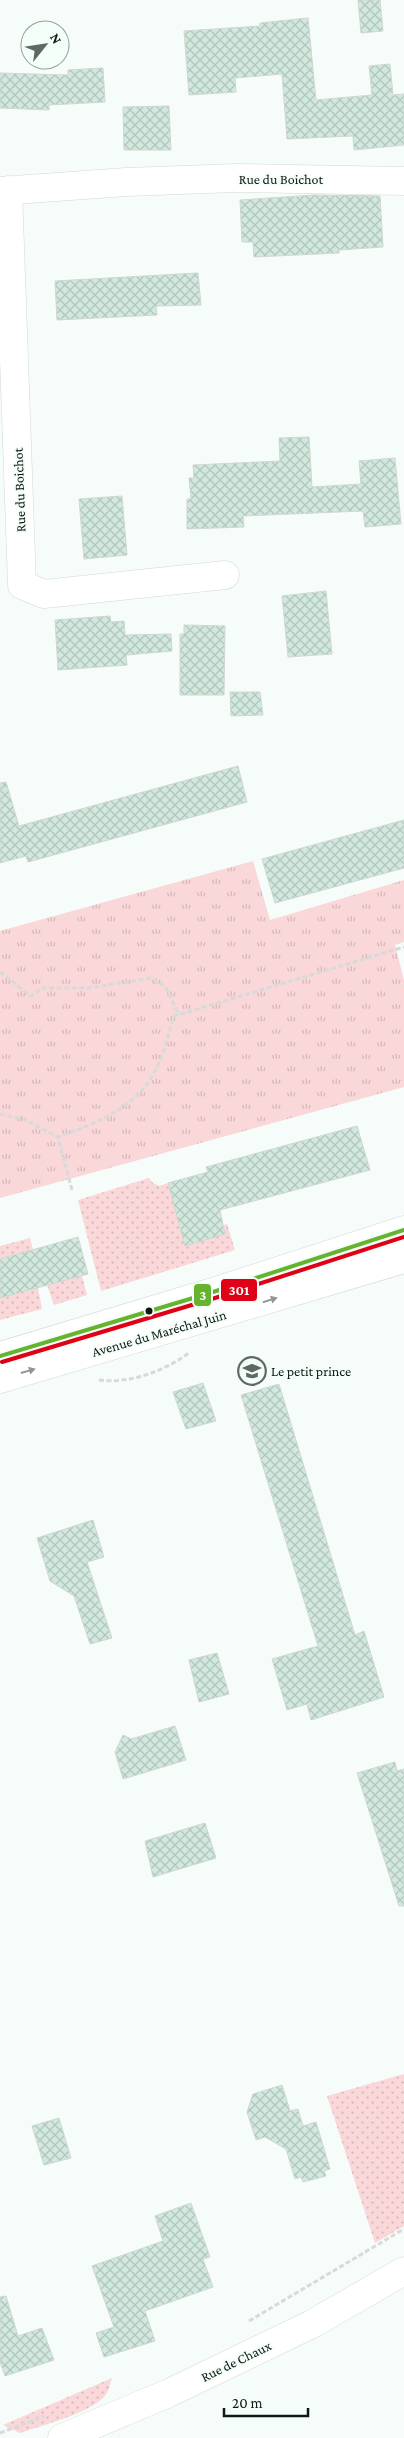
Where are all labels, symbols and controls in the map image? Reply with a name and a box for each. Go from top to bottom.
north arrow [20,20,70,70]
text: N [47,30,66,47]
street label: Rue du Boichot [239,171,324,187]
street label: Rue du Boichot [10,447,28,532]
line badge: 301 [220,1278,258,1302]
text: 301 [229,1282,249,1298]
line badge: 3 [193,1283,212,1307]
text: 3 [200,1287,207,1303]
one-way arrow [263,1295,278,1303]
street label: Avenue du Maréchal Juin [90,1306,229,1360]
unlabelled marker [144,1306,154,1316]
school or university icon: Le petit prince [237,1356,267,1386]
place label: Le petit prince [271,1363,351,1379]
one-way arrow [20,1367,35,1375]
street label: Rue de Chaux [198,2337,274,2385]
scale bar [224,2386,308,2418]
text: 20 m [232,2395,263,2411]

